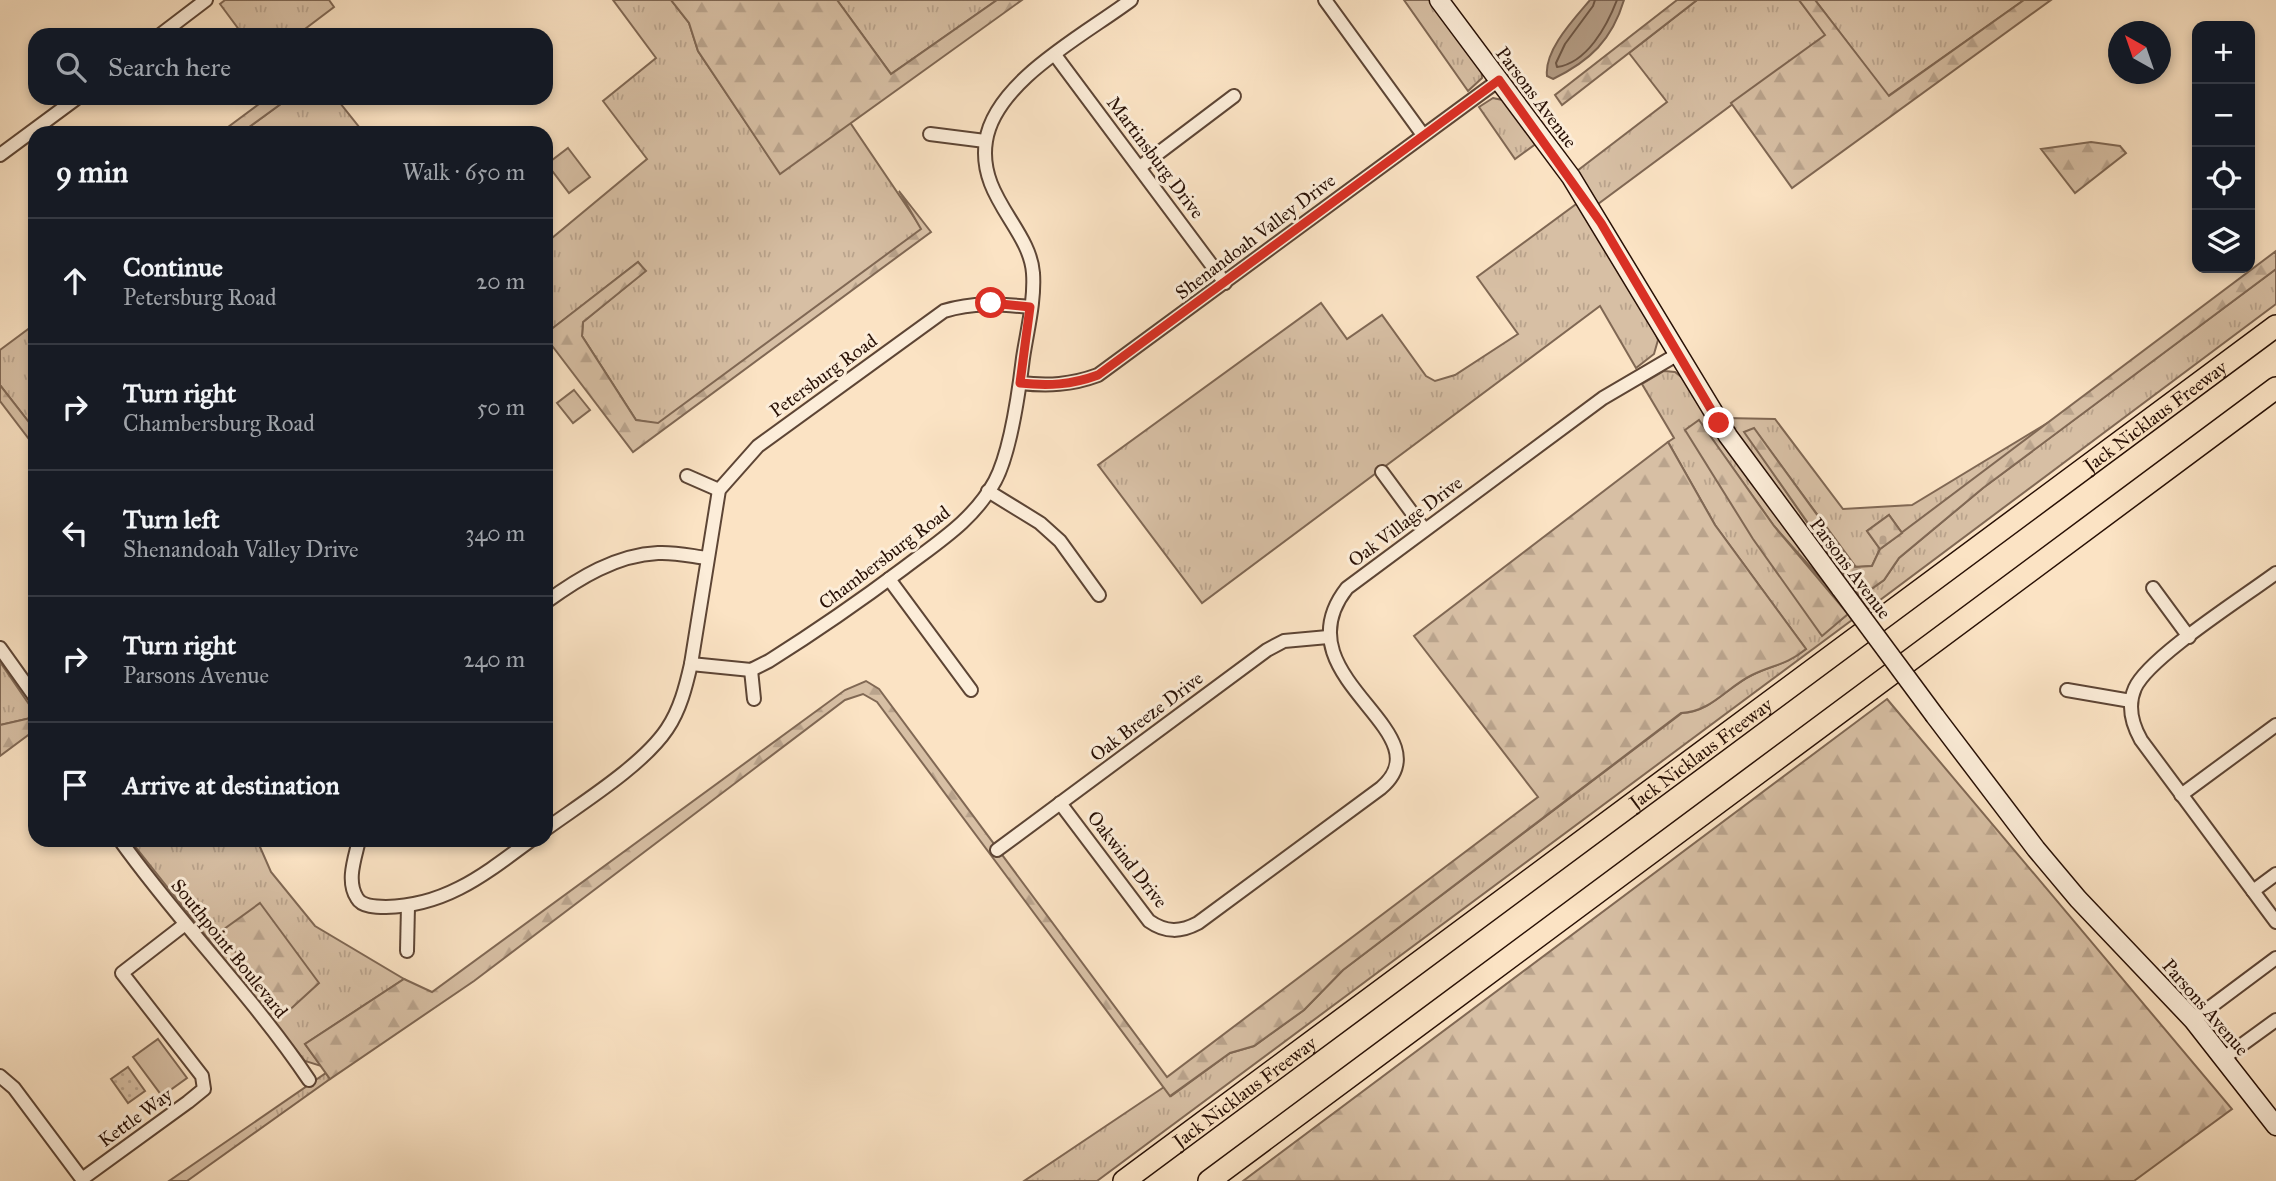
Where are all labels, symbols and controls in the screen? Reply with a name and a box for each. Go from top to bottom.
north arrow [2108,21,2171,84]
map controls [2192,21,2255,273]
button: + [2192,21,2255,84]
search box [28,28,553,105]
street label: Parsons Avenue [1491,42,1582,152]
icon: search [52,48,90,86]
text: Search here [108,51,231,83]
button: − [2192,84,2255,147]
street label: Martinsburg Drive [1101,92,1209,224]
button: locate [2192,147,2255,210]
text: 9 min [56,154,128,190]
text: Walk · 650 m [403,158,525,186]
street label: Shenandoah Valley Drive [1171,169,1340,304]
button: layers [2192,210,2255,273]
text: Continue [123,251,223,283]
icon: ahead [56,262,94,300]
text: 20 m [476,267,525,295]
text: Petersburg Road [123,283,277,311]
route start [975,287,1006,318]
street label: Petersburg Road [765,329,882,423]
street label: Jack Nicklaus Freeway [2078,355,2232,479]
text: Turn right [123,377,236,409]
icon: right [56,388,94,426]
text: 50 m [477,393,525,421]
route end [1703,407,1734,438]
text: Chambersburg Road [123,409,315,437]
street label: Oak Village Drive [1344,471,1468,573]
street label: Chambersburg Road [814,500,955,615]
text: Turn left [123,503,219,535]
street label: Parsons Avenue [1805,513,1896,623]
icon: left [56,514,94,552]
text: 340 m [465,519,525,547]
text: Shenandoah Valley Drive [123,535,359,563]
text: Turn right [123,629,236,661]
icon: right [56,640,94,678]
text: 240 m [463,645,525,673]
text: Parsons Avenue [123,661,269,689]
street label: Oak Breeze Drive [1085,666,1207,766]
street label: Jack Nicklaus Freeway [1623,692,1778,816]
icon: arrive [56,766,94,804]
text: Arrive at destination [123,769,340,801]
street label: Oakwind Drive [1083,806,1173,912]
street label: Southpoint Boulevard [166,874,293,1023]
street label: Parsons Avenue [2157,954,2254,1060]
street label: Jack Nicklaus Freeway [1167,1031,1322,1155]
street label: Kettle Way [94,1082,178,1152]

